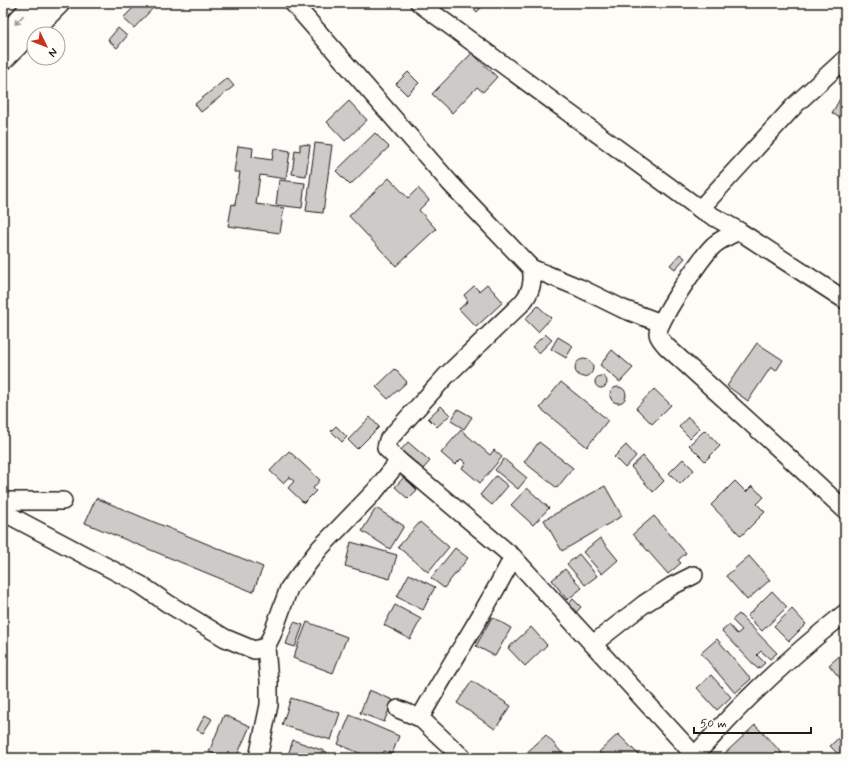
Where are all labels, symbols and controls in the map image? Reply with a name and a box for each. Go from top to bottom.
one-way arrow [15,15,24,25]
north arrow [26,26,66,66]
text: N [45,45,60,60]
scale bar [694,709,811,735]
text: 50 m [700,716,727,732]

